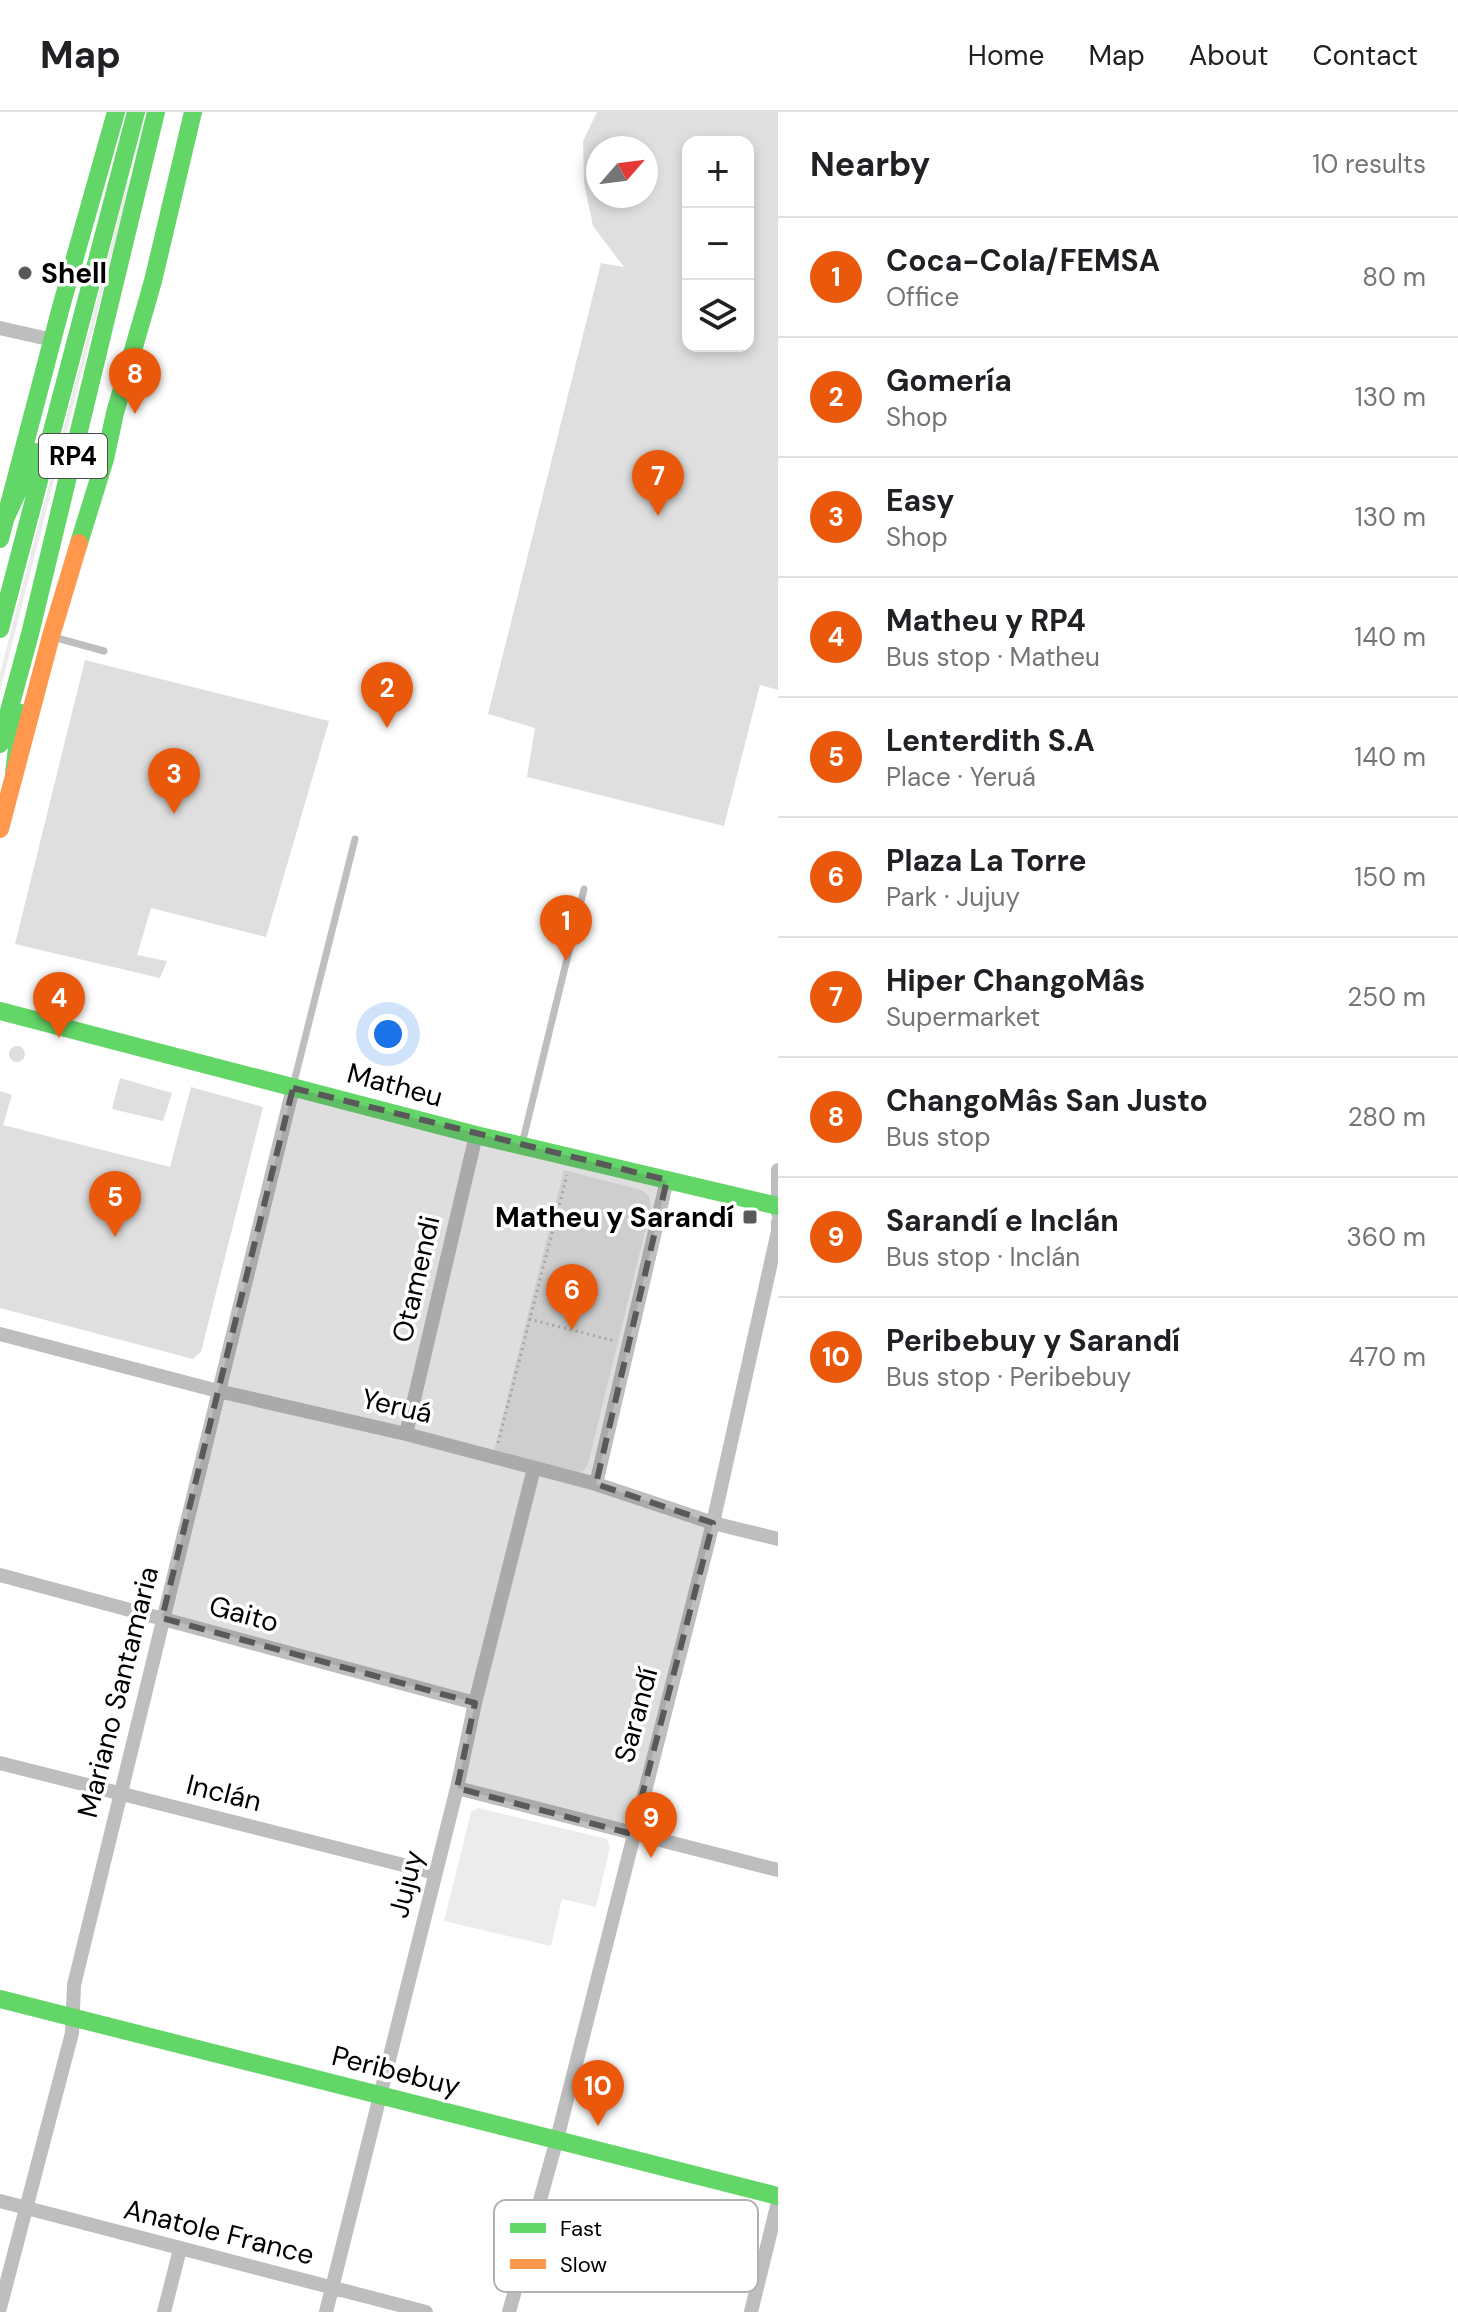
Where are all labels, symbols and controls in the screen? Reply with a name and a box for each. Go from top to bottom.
text: Map [40,30,121,80]
text: Home [968,37,1044,74]
text: Map [1088,37,1145,74]
text: About [1189,37,1268,74]
text: Contact [1312,37,1418,74]
north arrow [586,136,658,208]
map controls [682,136,754,352]
button: + [682,136,754,208]
text: Nearby [810,142,930,187]
text: 10 results [1312,147,1426,181]
button: − [682,208,754,280]
text: Coca-Cola/FEMSA [886,241,1160,280]
place label: Shell [41,255,107,292]
text: 1 [831,260,841,294]
text: 80 m [1362,260,1426,294]
marker: Shell [16,264,34,282]
button: layers [682,280,754,352]
text: Office [886,280,959,314]
pin: 8 [109,348,161,414]
text: Gomería [886,361,1012,400]
text: 2 [828,380,844,414]
text: 130 m [1355,380,1426,414]
text: Shop [886,400,948,434]
road number: RP4 [39,434,107,478]
pin: 7 [632,450,684,516]
text: Easy [886,481,954,520]
text: 3 [828,500,844,534]
text: 130 m [1355,500,1426,534]
text: Shop [886,520,948,554]
text: Matheu y RP4 [886,601,1086,640]
text: 4 [828,620,844,654]
text: 140 m [1354,620,1426,654]
text: Bus stop · Matheu [886,640,1100,674]
pin: 2 [361,662,413,728]
text: Lenterdith S.A [886,721,1095,760]
text: 5 [828,740,844,774]
text: 140 m [1354,740,1426,774]
pin: 3 [148,748,200,814]
text: Place · Yeruá [886,760,1036,794]
text: Plaza La Torre [886,841,1087,880]
text: 6 [828,860,844,894]
text: 150 m [1354,860,1426,894]
text: Park · Jujuy [886,880,1020,914]
pin: 1 [540,895,592,961]
text: Hiper ChangoMâs [886,961,1145,1000]
pin: 4 [33,972,85,1038]
text: 7 [829,980,843,1014]
text: 250 m [1347,980,1426,1014]
text: Supermarket [886,1000,1040,1034]
your location [368,1014,408,1054]
street label: Matheu [343,1055,447,1115]
text: ChangoMâs San Justo [886,1081,1208,1120]
text: 8 [828,1100,844,1134]
text: 280 m [1348,1100,1426,1134]
text: Bus stop [886,1120,991,1154]
pin: 5 [89,1171,141,1237]
place label: Matheu y Sarandí [495,1199,735,1236]
text: Sarandí e Inclán [886,1201,1119,1240]
marker: Matheu y Sarandí [741,1208,759,1226]
street label: Otamendi [383,1212,449,1346]
text: 9 [828,1220,844,1254]
text: 360 m [1346,1220,1426,1254]
text: Bus stop · Inclán [886,1240,1080,1274]
pin: 6 [546,1264,598,1330]
text: Peribebuy y Sarandí [886,1321,1180,1360]
text: 10 [822,1340,850,1374]
text: 470 m [1349,1340,1426,1374]
text: Bus stop · Peribebuy [886,1360,1131,1394]
street label: Yeruá [358,1380,436,1432]
street label: Mariano Santamaria [69,1563,167,1821]
street label: Gaito [205,1587,283,1641]
street label: Sarandí [606,1663,667,1767]
street label: Inclán [183,1766,265,1820]
pin: 9 [625,1792,677,1858]
street label: Jujuy [380,1846,432,1922]
street label: Peribebuy [328,2037,464,2105]
pin: 10 [572,2060,624,2126]
street label: Anatole France [120,2190,318,2274]
legend [494,2200,758,2292]
text: Fast [560,2214,602,2243]
text: Slow [560,2250,607,2279]

